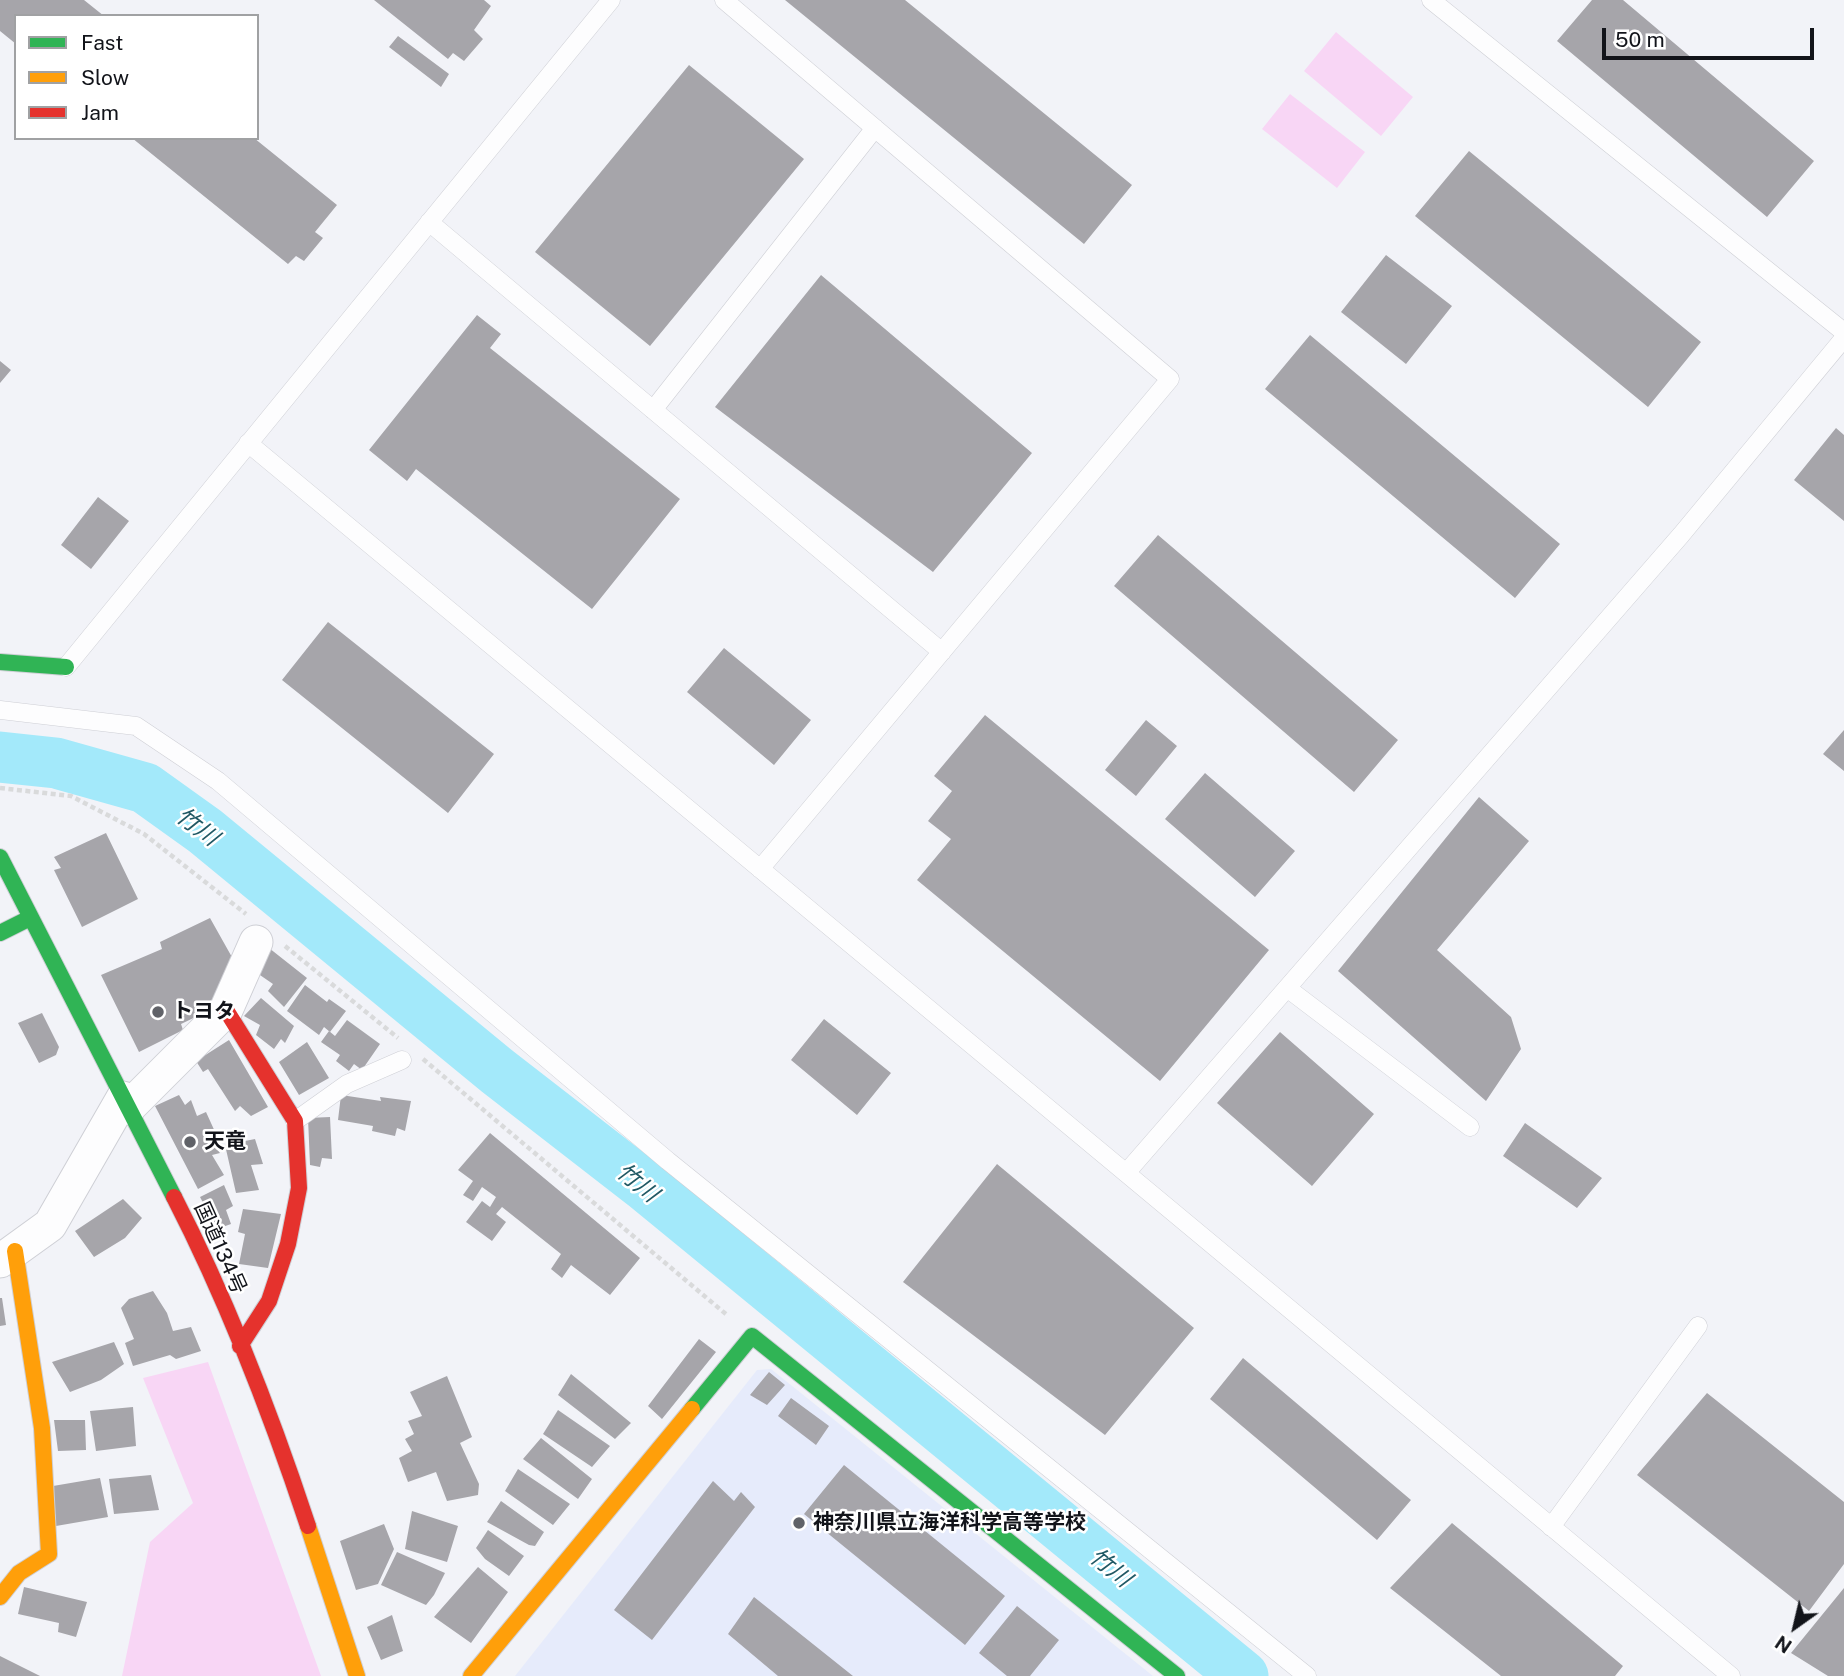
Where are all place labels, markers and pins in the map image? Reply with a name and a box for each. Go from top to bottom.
place label: トヨタ [172,999,235,1025]
marker: トヨタ [150,1004,166,1020]
place label: 天竜 [204,1129,246,1155]
marker: 天竜 [182,1134,198,1150]
place label: 神奈川県立海洋科学高等学校 [813,1510,1086,1536]
marker: 神奈川県立海洋科学高等学校 [791,1515,807,1531]

